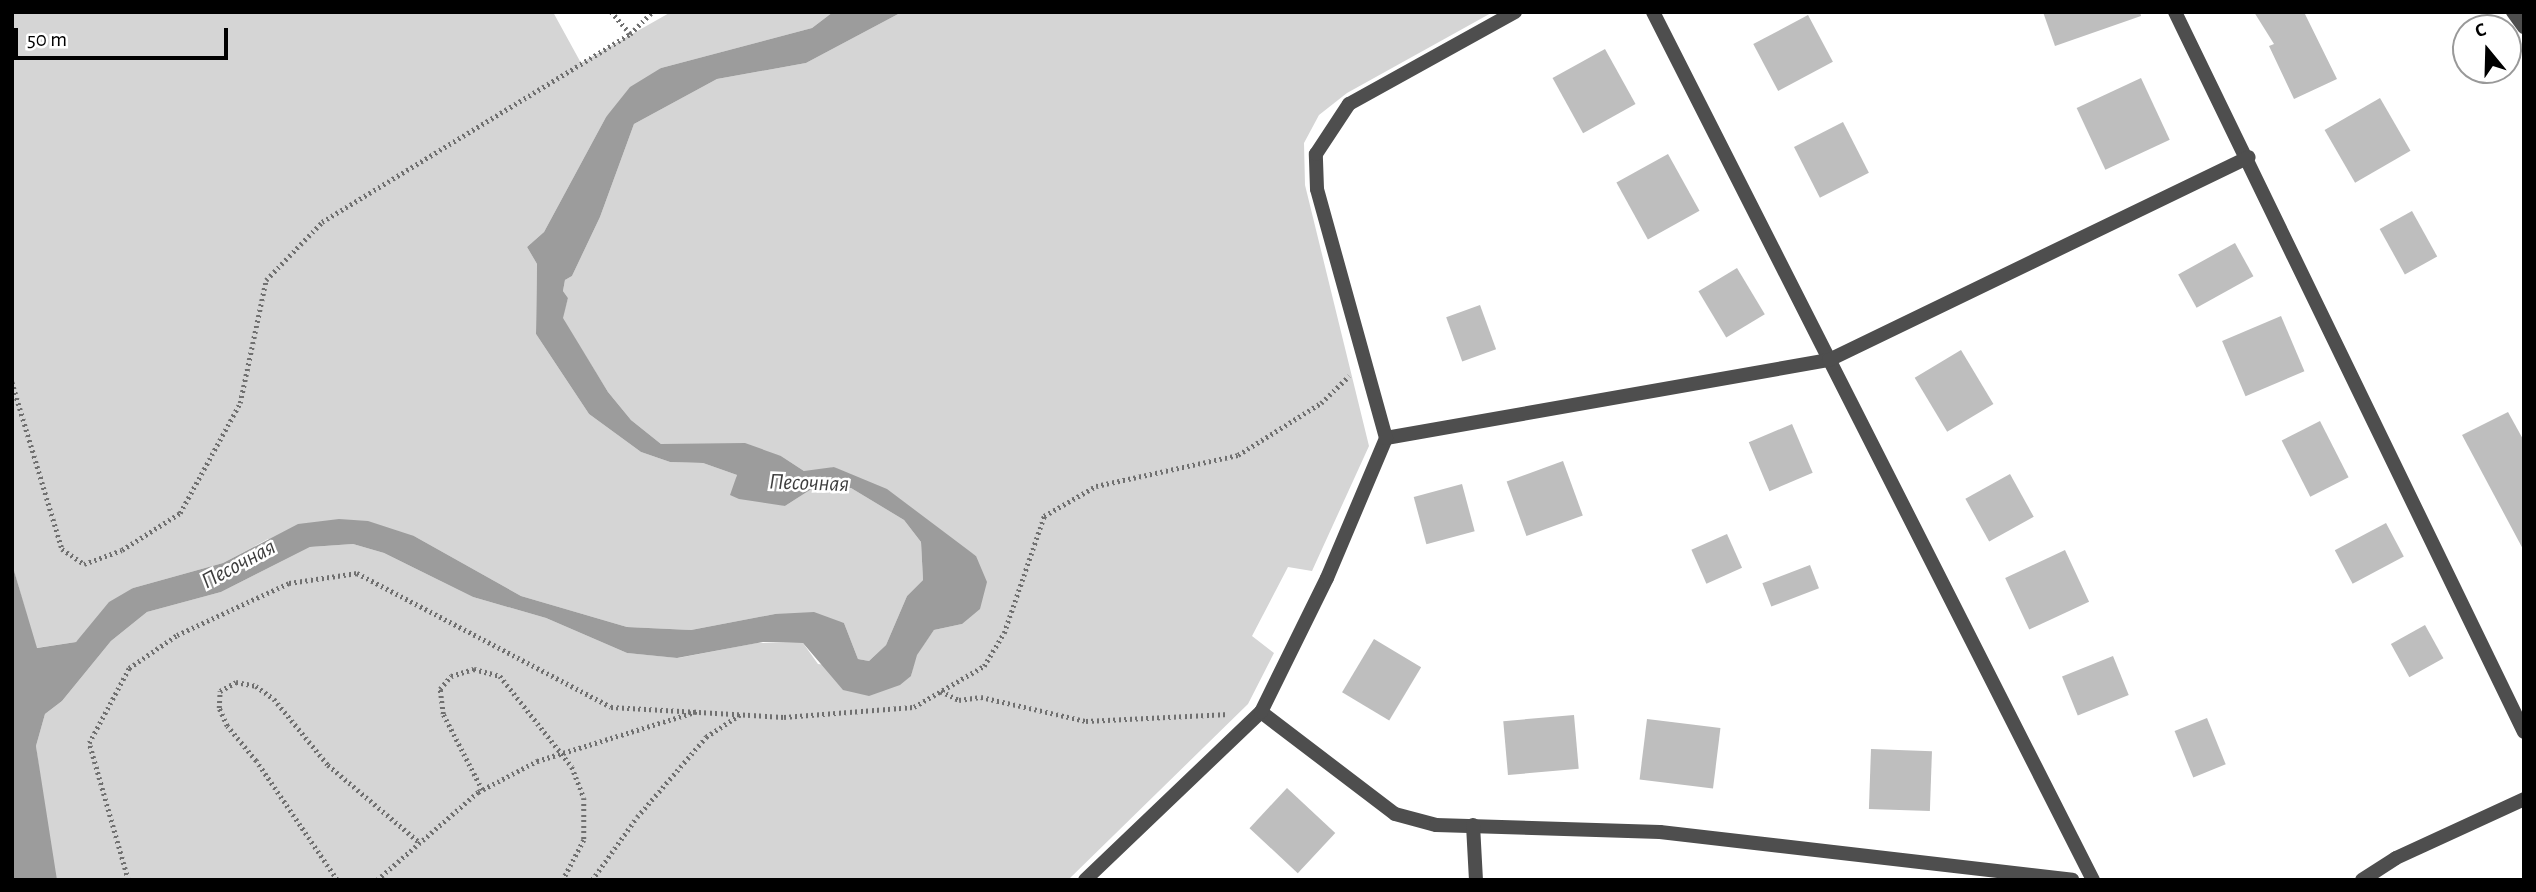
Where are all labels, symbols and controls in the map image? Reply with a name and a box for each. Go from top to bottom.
scale bar [18,14,231,58]
north arrow [2452,14,2522,84]
text: С [2473,20,2489,41]
text: 50 m [27,29,67,50]
water label: Песочная [768,469,850,499]
water label: Песочная [197,534,281,596]

